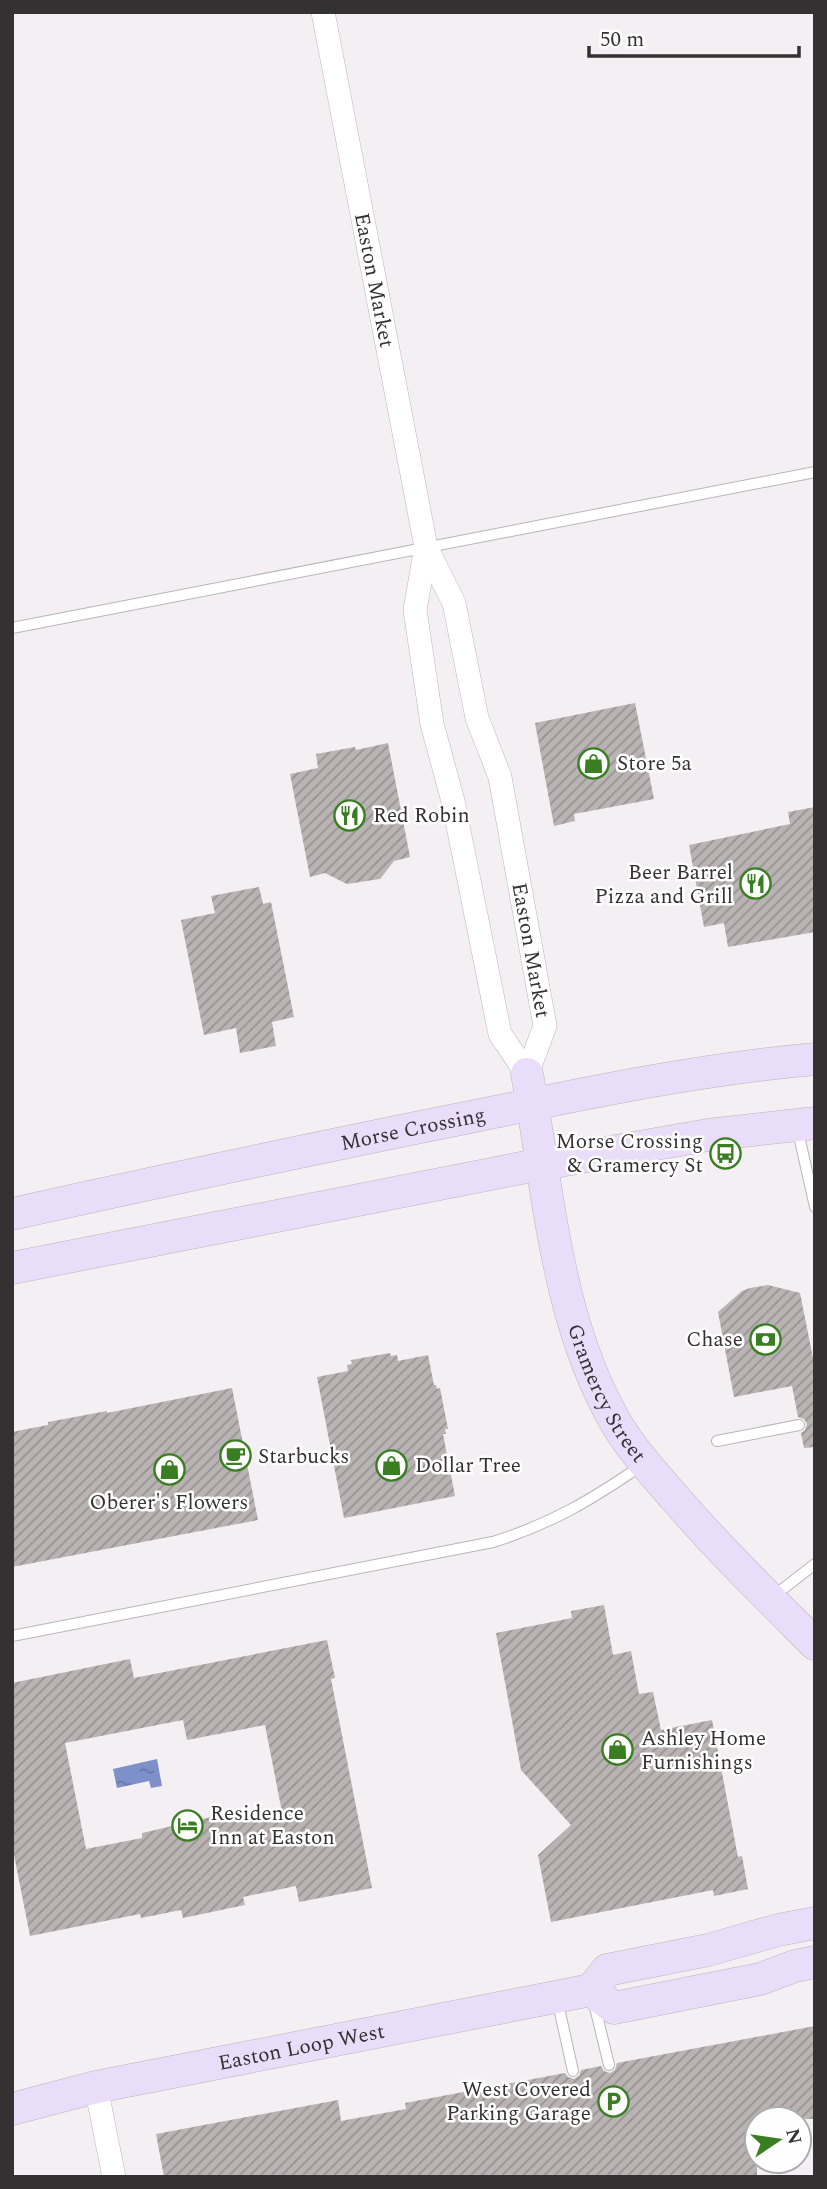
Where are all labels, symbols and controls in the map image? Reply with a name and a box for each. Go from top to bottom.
scale bar [589,14,799,58]
text: 50 m [600,24,644,56]
street label: Easton Market [345,210,402,350]
shop icon: Store 5a [577,746,611,780]
place label: Store 5a [617,748,692,780]
restaurant icon: Red Robin [333,798,367,832]
place label: Red Robin [373,800,470,832]
place label: Beer Barrel Pizza and Grill [594,857,733,913]
restaurant icon: Beer Barrel Pizza and Grill [739,867,773,901]
street label: Easton Market [502,880,558,1020]
street label: Morse Crossing [338,1099,489,1160]
place label: Morse Crossing & Gramercy St [556,1126,703,1182]
bus stop icon: Morse Crossing & Gramercy St [709,1136,743,1170]
street label: Gramercy Street [558,1320,654,1470]
bank icon: Chase [749,1322,783,1356]
place label: Chase [686,1324,743,1356]
cafe icon: Starbucks [218,1439,252,1473]
place label: Starbucks [258,1441,349,1473]
shop icon: Dollar Tree [375,1448,409,1482]
place label: Dollar Tree [415,1450,521,1482]
shop icon: Oberer's Flowers [152,1453,186,1487]
place label: Oberer's Flowers [90,1487,248,1519]
place label: Ashley Home Furnishings [641,1723,766,1779]
shop icon: Ashley Home Furnishings [601,1733,635,1767]
place label: Residence Inn at Easton [210,1798,335,1854]
hotel icon: Residence Inn at Easton [170,1808,204,1842]
street label: Easton Loop West [215,2016,387,2080]
place label: West Covered Parking Garage [446,2074,591,2130]
parking icon: West Covered Parking Garage [597,2084,631,2118]
north arrow [743,2105,813,2175]
text: N [777,2126,809,2147]

